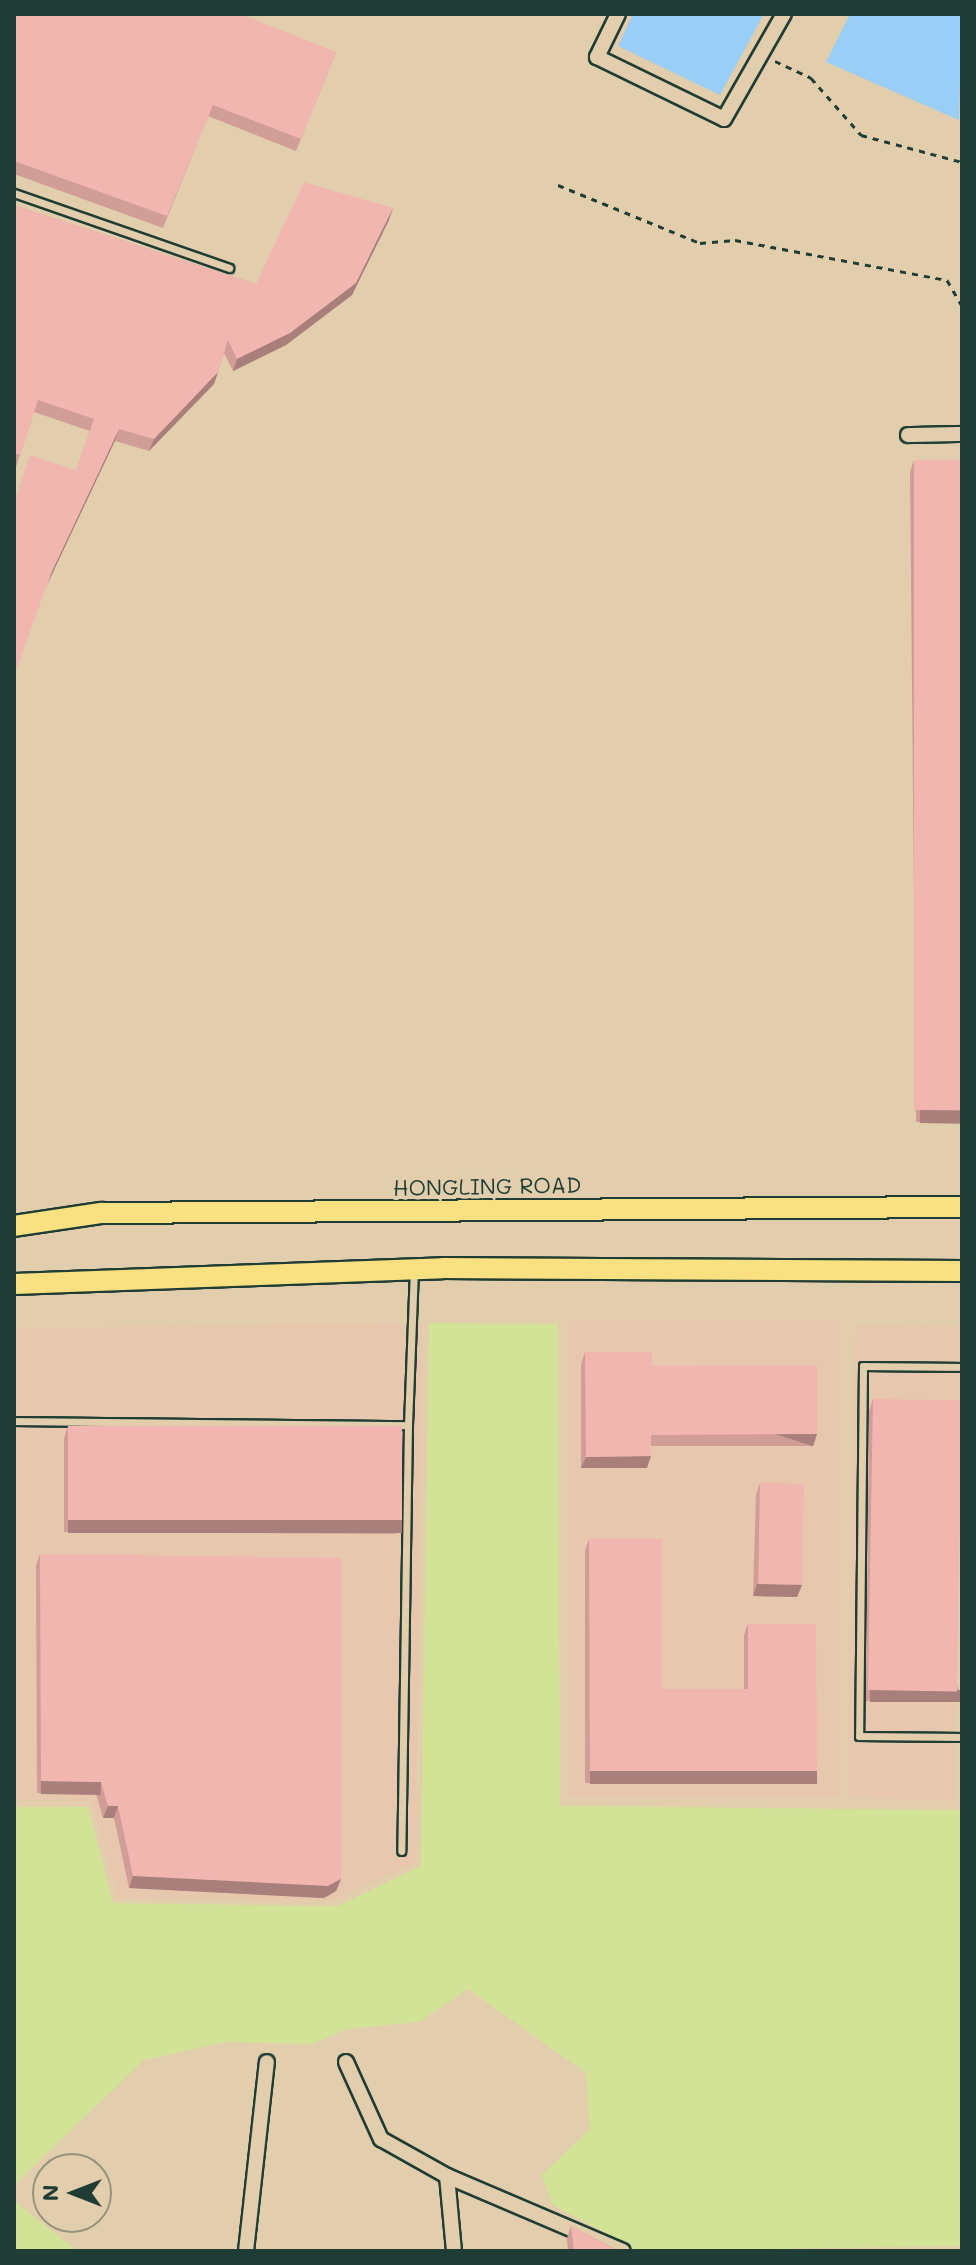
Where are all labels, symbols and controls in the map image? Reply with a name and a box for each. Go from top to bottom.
street label: HONGLING ROAD [393,1171,581,1201]
north arrow [32,2153,112,2233]
text: N [35,2185,64,2201]

